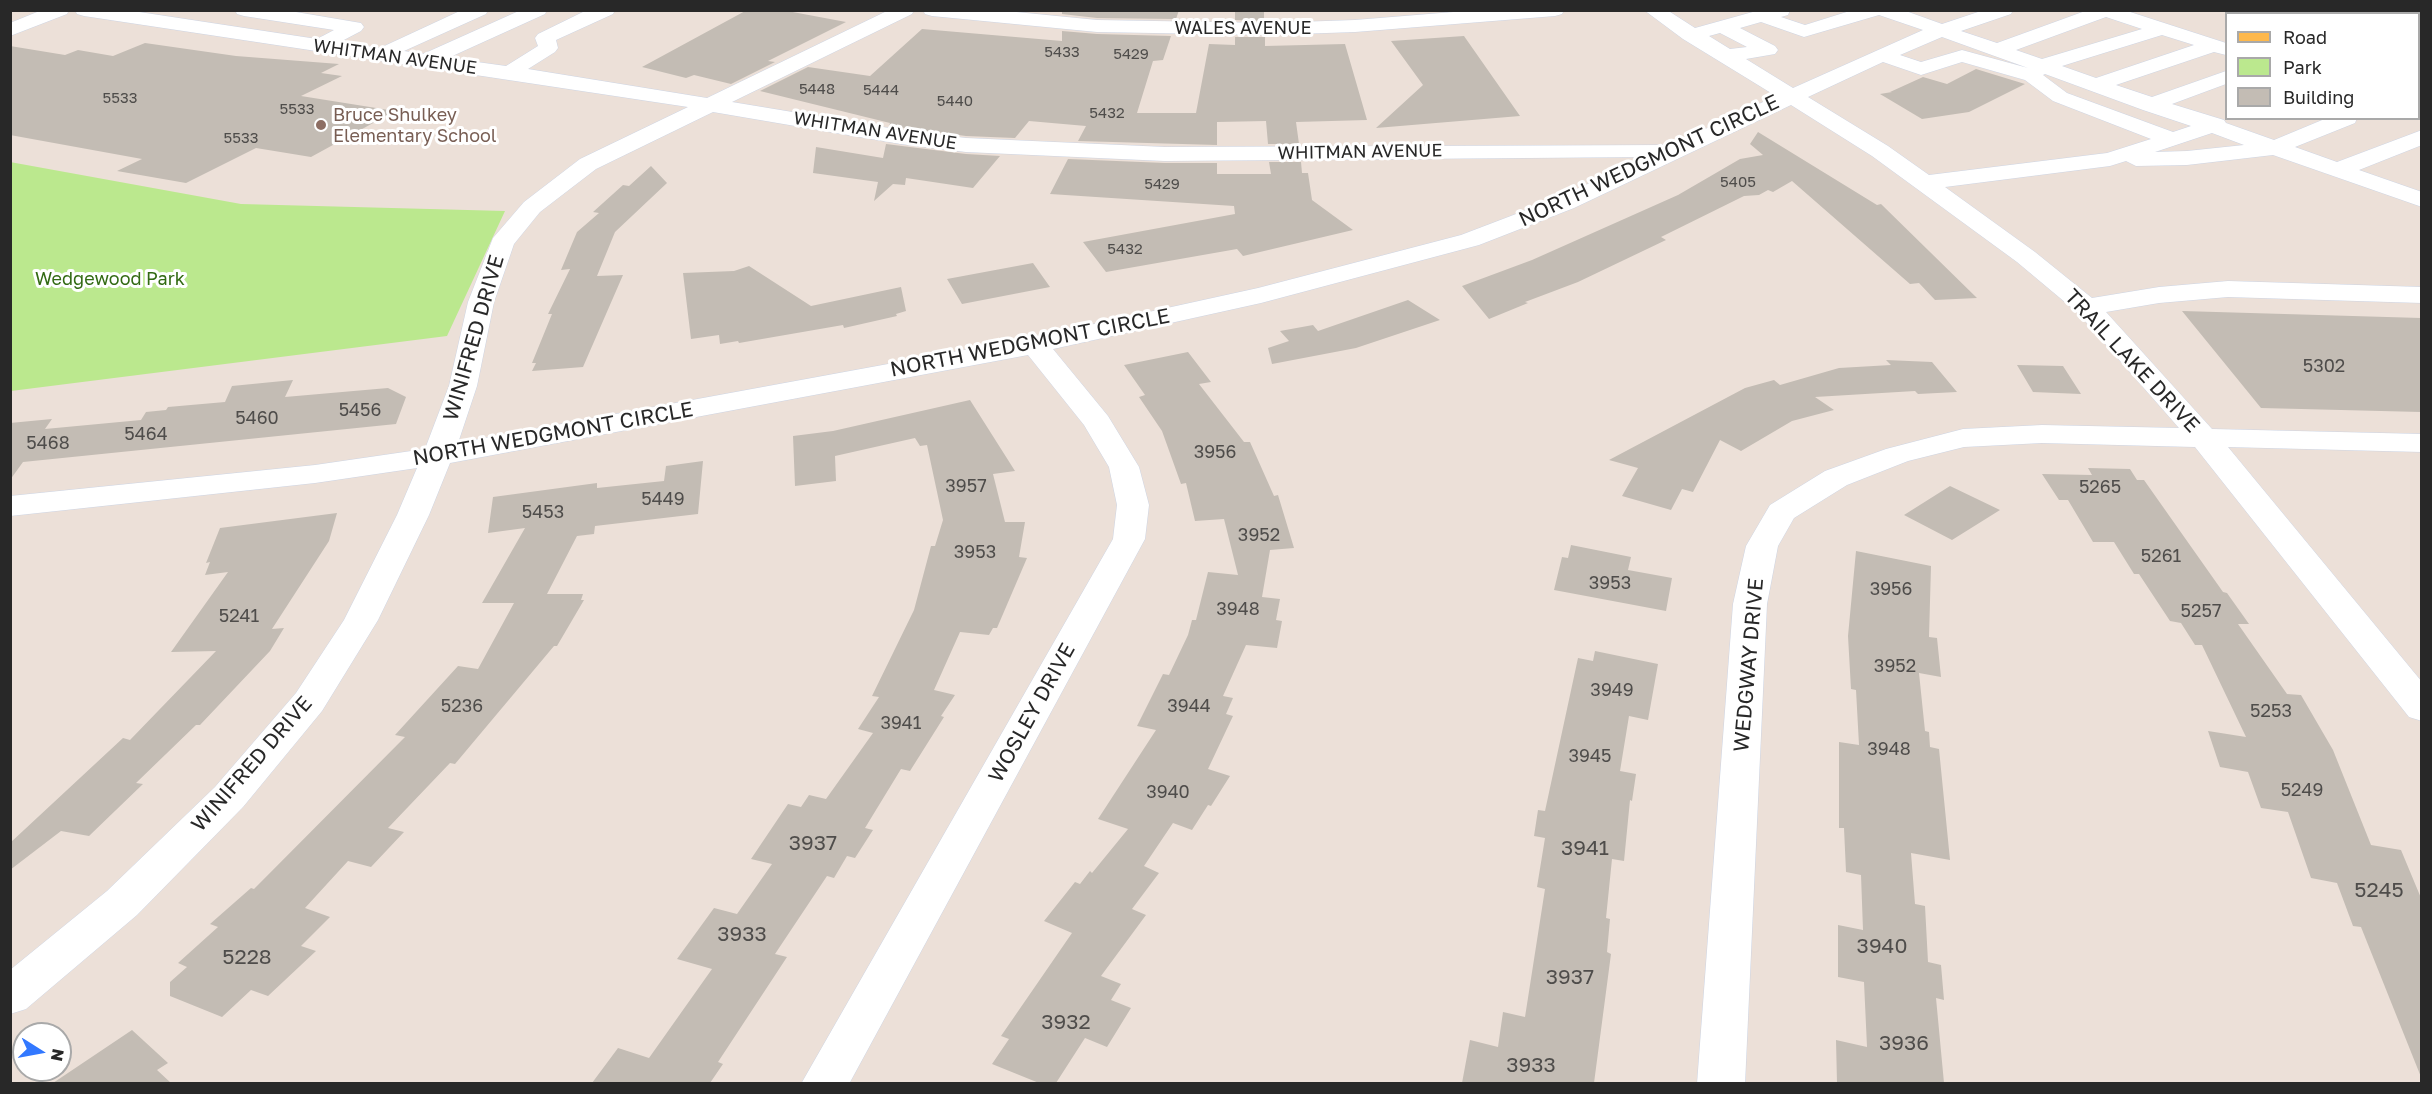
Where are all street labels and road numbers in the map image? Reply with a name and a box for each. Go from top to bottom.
street label: WALES AVENUE [1175,17,1311,39]
street label: WHITMAN AVENUE [312,35,478,79]
street label: NORTH WEDGMONT CIRCLE [1515,90,1783,232]
street label: WHITMAN AVENUE [792,107,958,155]
street label: WHITMAN AVENUE [1277,140,1443,164]
street label: WINIFRED DRIVE [438,252,510,424]
street label: TRAIL LAKE DRIVE [2059,284,2205,438]
street label: NORTH WEDGMONT CIRCLE [888,304,1172,382]
street label: NORTH WEDGMONT CIRCLE [411,397,695,471]
street label: WEDGWAY DRIVE [1729,577,1769,753]
street label: WOSLEY DRIVE [983,639,1081,787]
street label: WINIFRED DRIVE [186,691,318,837]

